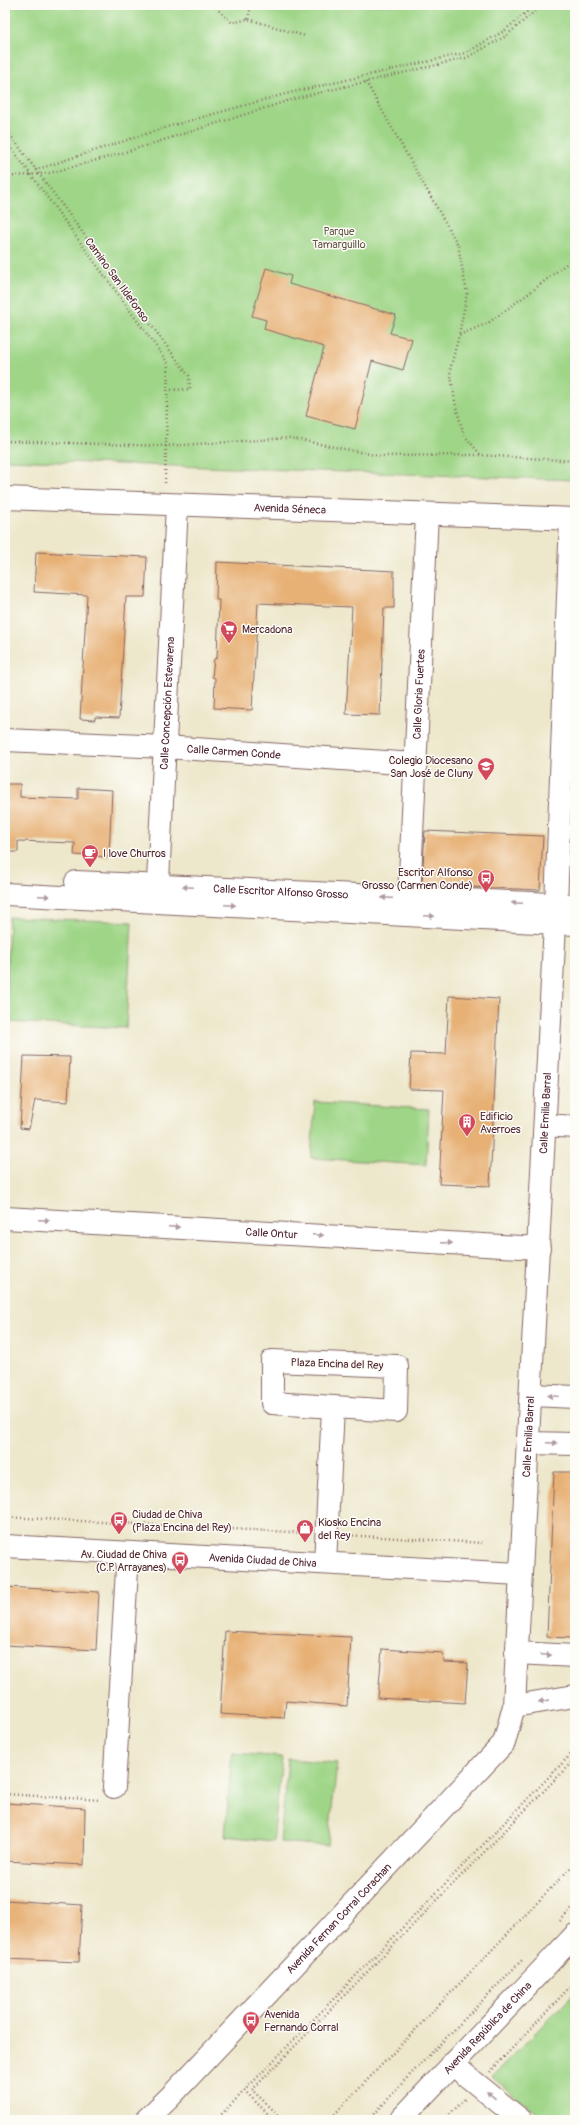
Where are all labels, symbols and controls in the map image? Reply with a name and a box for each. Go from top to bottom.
park label: Parque Tamarguillo [312,225,366,251]
street label: Camino San Ildefonso [82,235,152,325]
street label: Avenida Séneca [253,501,326,516]
supermarket icon: Mercadona [219,619,239,644]
place label: Mercadona [242,623,292,636]
street label: Calle Concepción Estevarena [157,636,177,770]
street label: Calle Gloria Fuertes [410,649,427,740]
street label: Calle Carmen Conde [186,742,282,761]
place label: Colegio Diocesano San José de Cluny [389,754,473,780]
school or university icon: Colegio Diocesano San José de Cluny [476,756,496,781]
cafe icon: I love Churros [80,843,100,868]
place label: I love Churros [103,847,166,860]
place label: Escritor Alfonso Grosso (Carmen Conde) [361,866,473,892]
bus stop icon: Escritor Alfonso Grosso (Carmen Conde) [476,868,496,893]
street label: Calle Escritor Alfonso Grosso [213,882,349,901]
one-way arrow [182,884,194,891]
one-way arrow [38,893,51,899]
one-way arrow [380,895,393,901]
one-way arrow [511,900,523,907]
one-way arrow [224,902,236,909]
one-way arrow [423,913,435,920]
street label: Calle Emilia Barral [536,1072,554,1154]
place label: Edificio Averroes [480,1110,521,1136]
building icon: Edificio Averroes [457,1112,477,1137]
one-way arrow [38,1217,50,1224]
one-way arrow [168,1224,180,1231]
street label: Calle Ontur [245,1225,298,1241]
one-way arrow [312,1232,324,1239]
one-way arrow [441,1239,453,1246]
street label: Plaza Encina del Rey [291,1356,384,1372]
one-way arrow [547,1392,559,1399]
street label: Calle Emilia Barral [519,1396,537,1478]
one-way arrow [546,1440,558,1447]
place label: Ciudad de Chiva (Plaza Encina del Rey) [132,1508,232,1534]
bus stop icon: Ciudad de Chiva (Plaza Encina del Rey) [109,1510,129,1535]
place label: Kiosko Encina del Rey [318,1516,381,1542]
shop icon: Kiosko Encina del Rey [295,1518,315,1543]
place label: Av. Ciudad de Chiva (C.P. Arrayanes) [80,1548,167,1574]
bus stop icon: Av. Ciudad de Chiva (C.P. Arrayanes) [170,1550,190,1575]
street label: Avenida Ciudad de Chiva [208,1551,317,1569]
one-way arrow [540,1651,552,1658]
one-way arrow [538,1698,551,1704]
street label: Avenida Fernan Corral Corachan [283,1860,394,1976]
street label: Avenida República de China [441,1979,534,2077]
place label: Avenida Fernando Corral [264,2008,339,2034]
bus stop icon: Avenida Fernando Corral [241,2010,261,2035]
one-way arrow [485,2091,496,2100]

